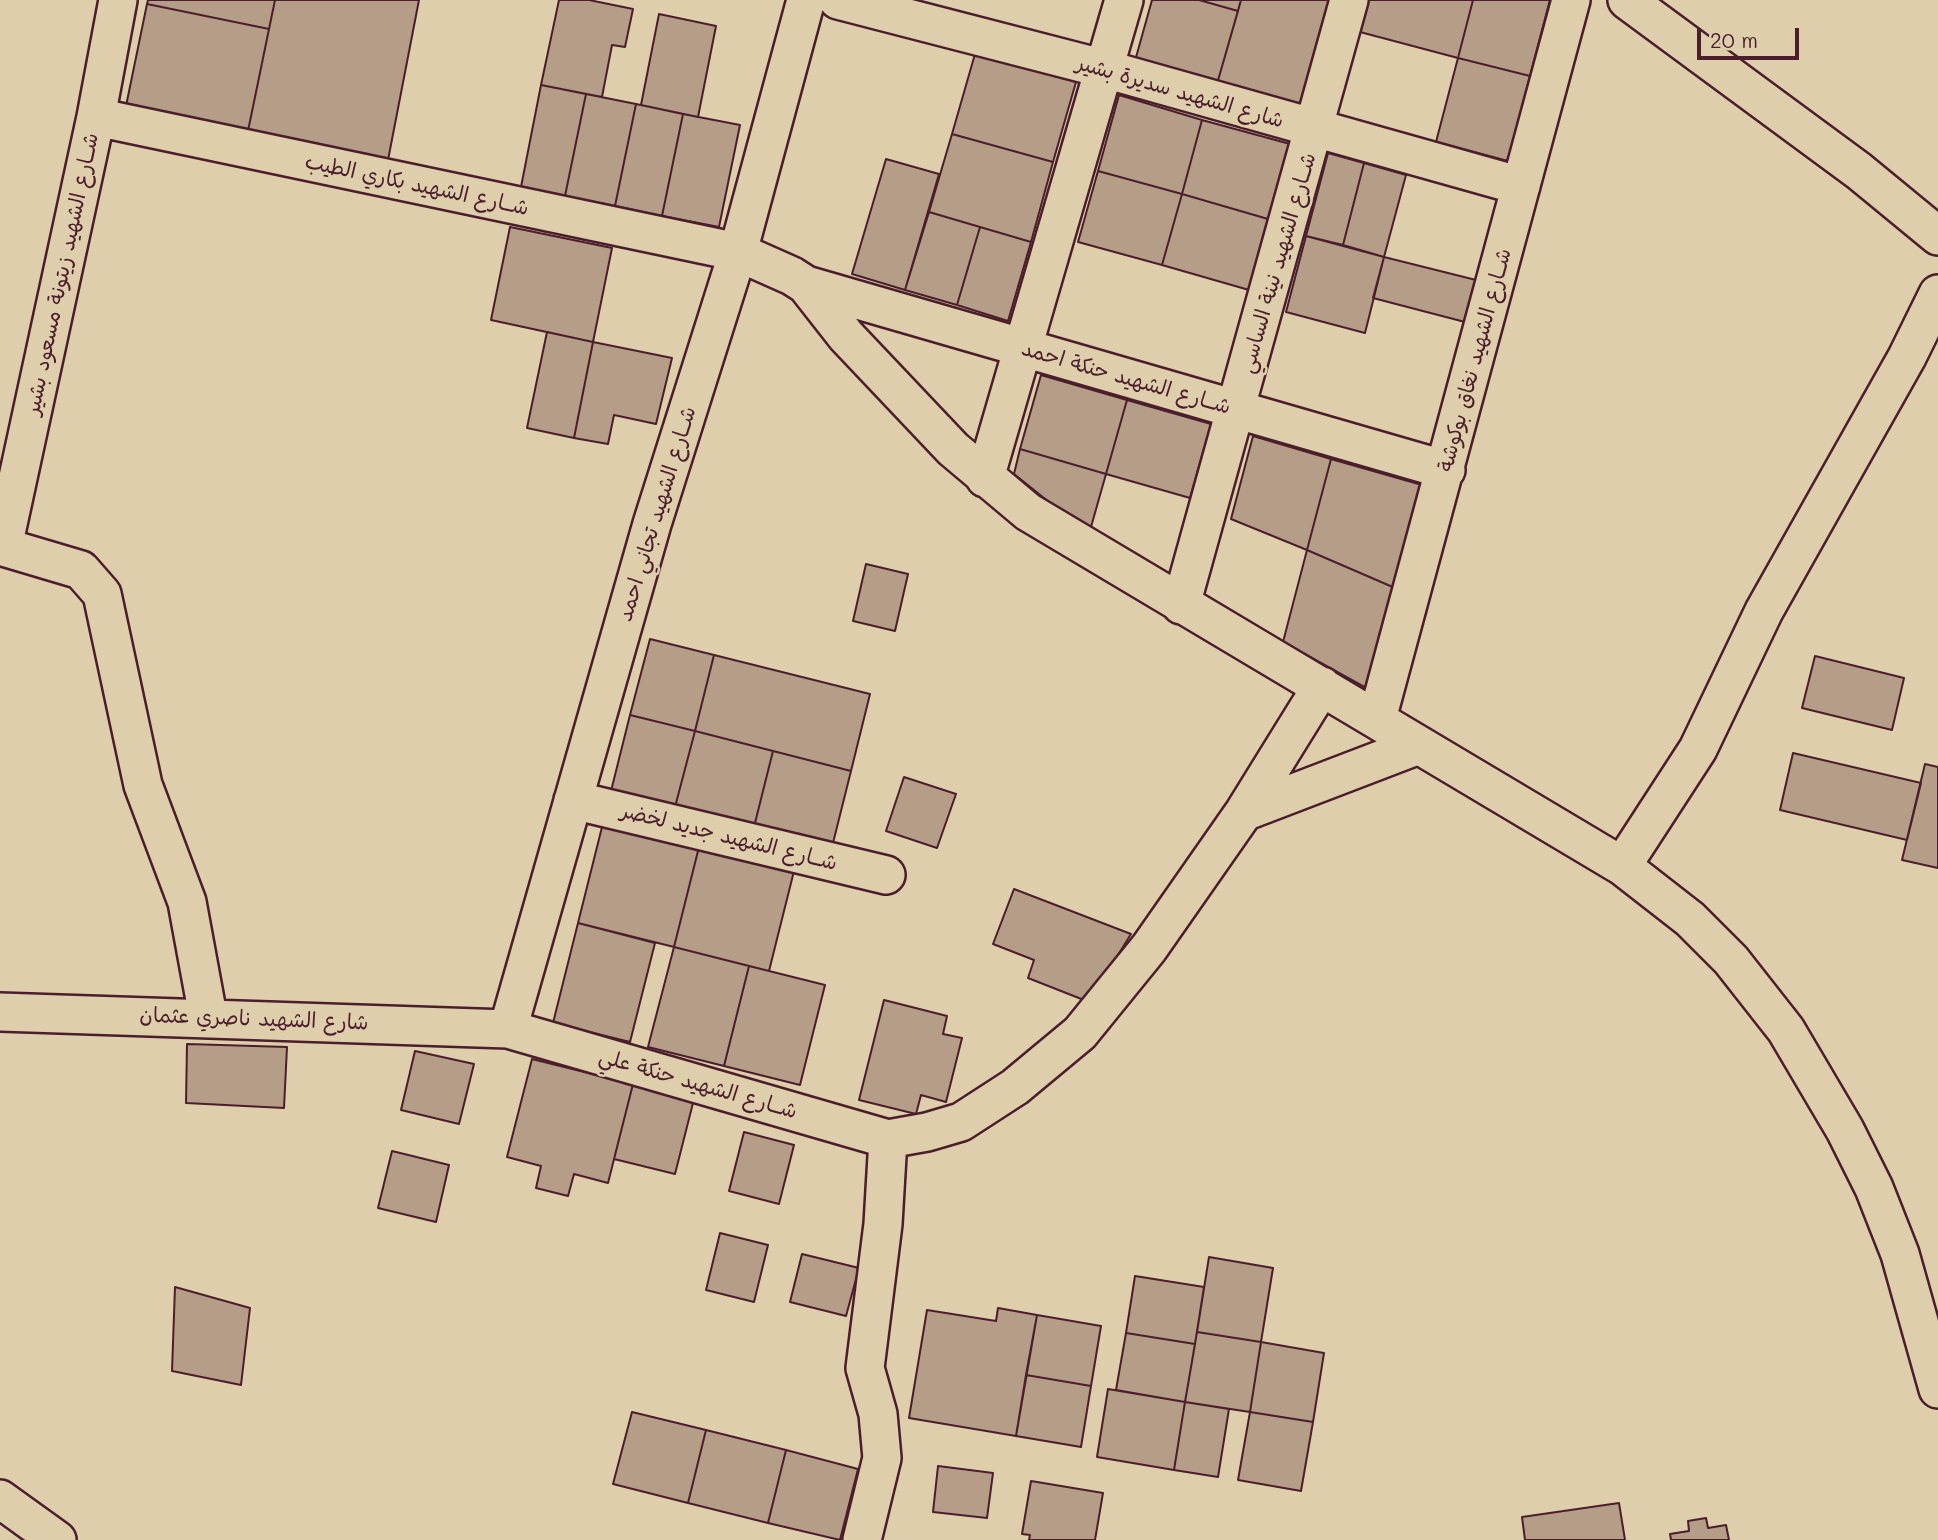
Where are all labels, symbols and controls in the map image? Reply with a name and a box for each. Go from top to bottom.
scale bar [1700,14,1801,58]
text: 20 m [1710,26,1758,53]
street label: شارع الشهيد سديرة بشير [1073,50,1287,134]
street label: شــارع الشهيد زيتونة مسعود بشير [20,131,104,417]
street label: شــارع الشهيد بكاري الطيب [303,149,531,221]
street label: شــارع الشهيد نينة الساسي [1234,150,1322,376]
street label: شــارع الشهيد نغاق بوكوشة [1433,246,1517,474]
street label: شــارع الشهيد حنكة احمد [1018,336,1234,420]
street label: شــارع الشهيد تجاني احمد [612,403,702,625]
street label: شــارع الشهيد جديد لخضر [618,798,840,876]
street label: شارع الشهيد ناصري عثمان [139,1002,369,1036]
street label: شــارع الشهيد حنكة علي [596,1044,800,1124]

